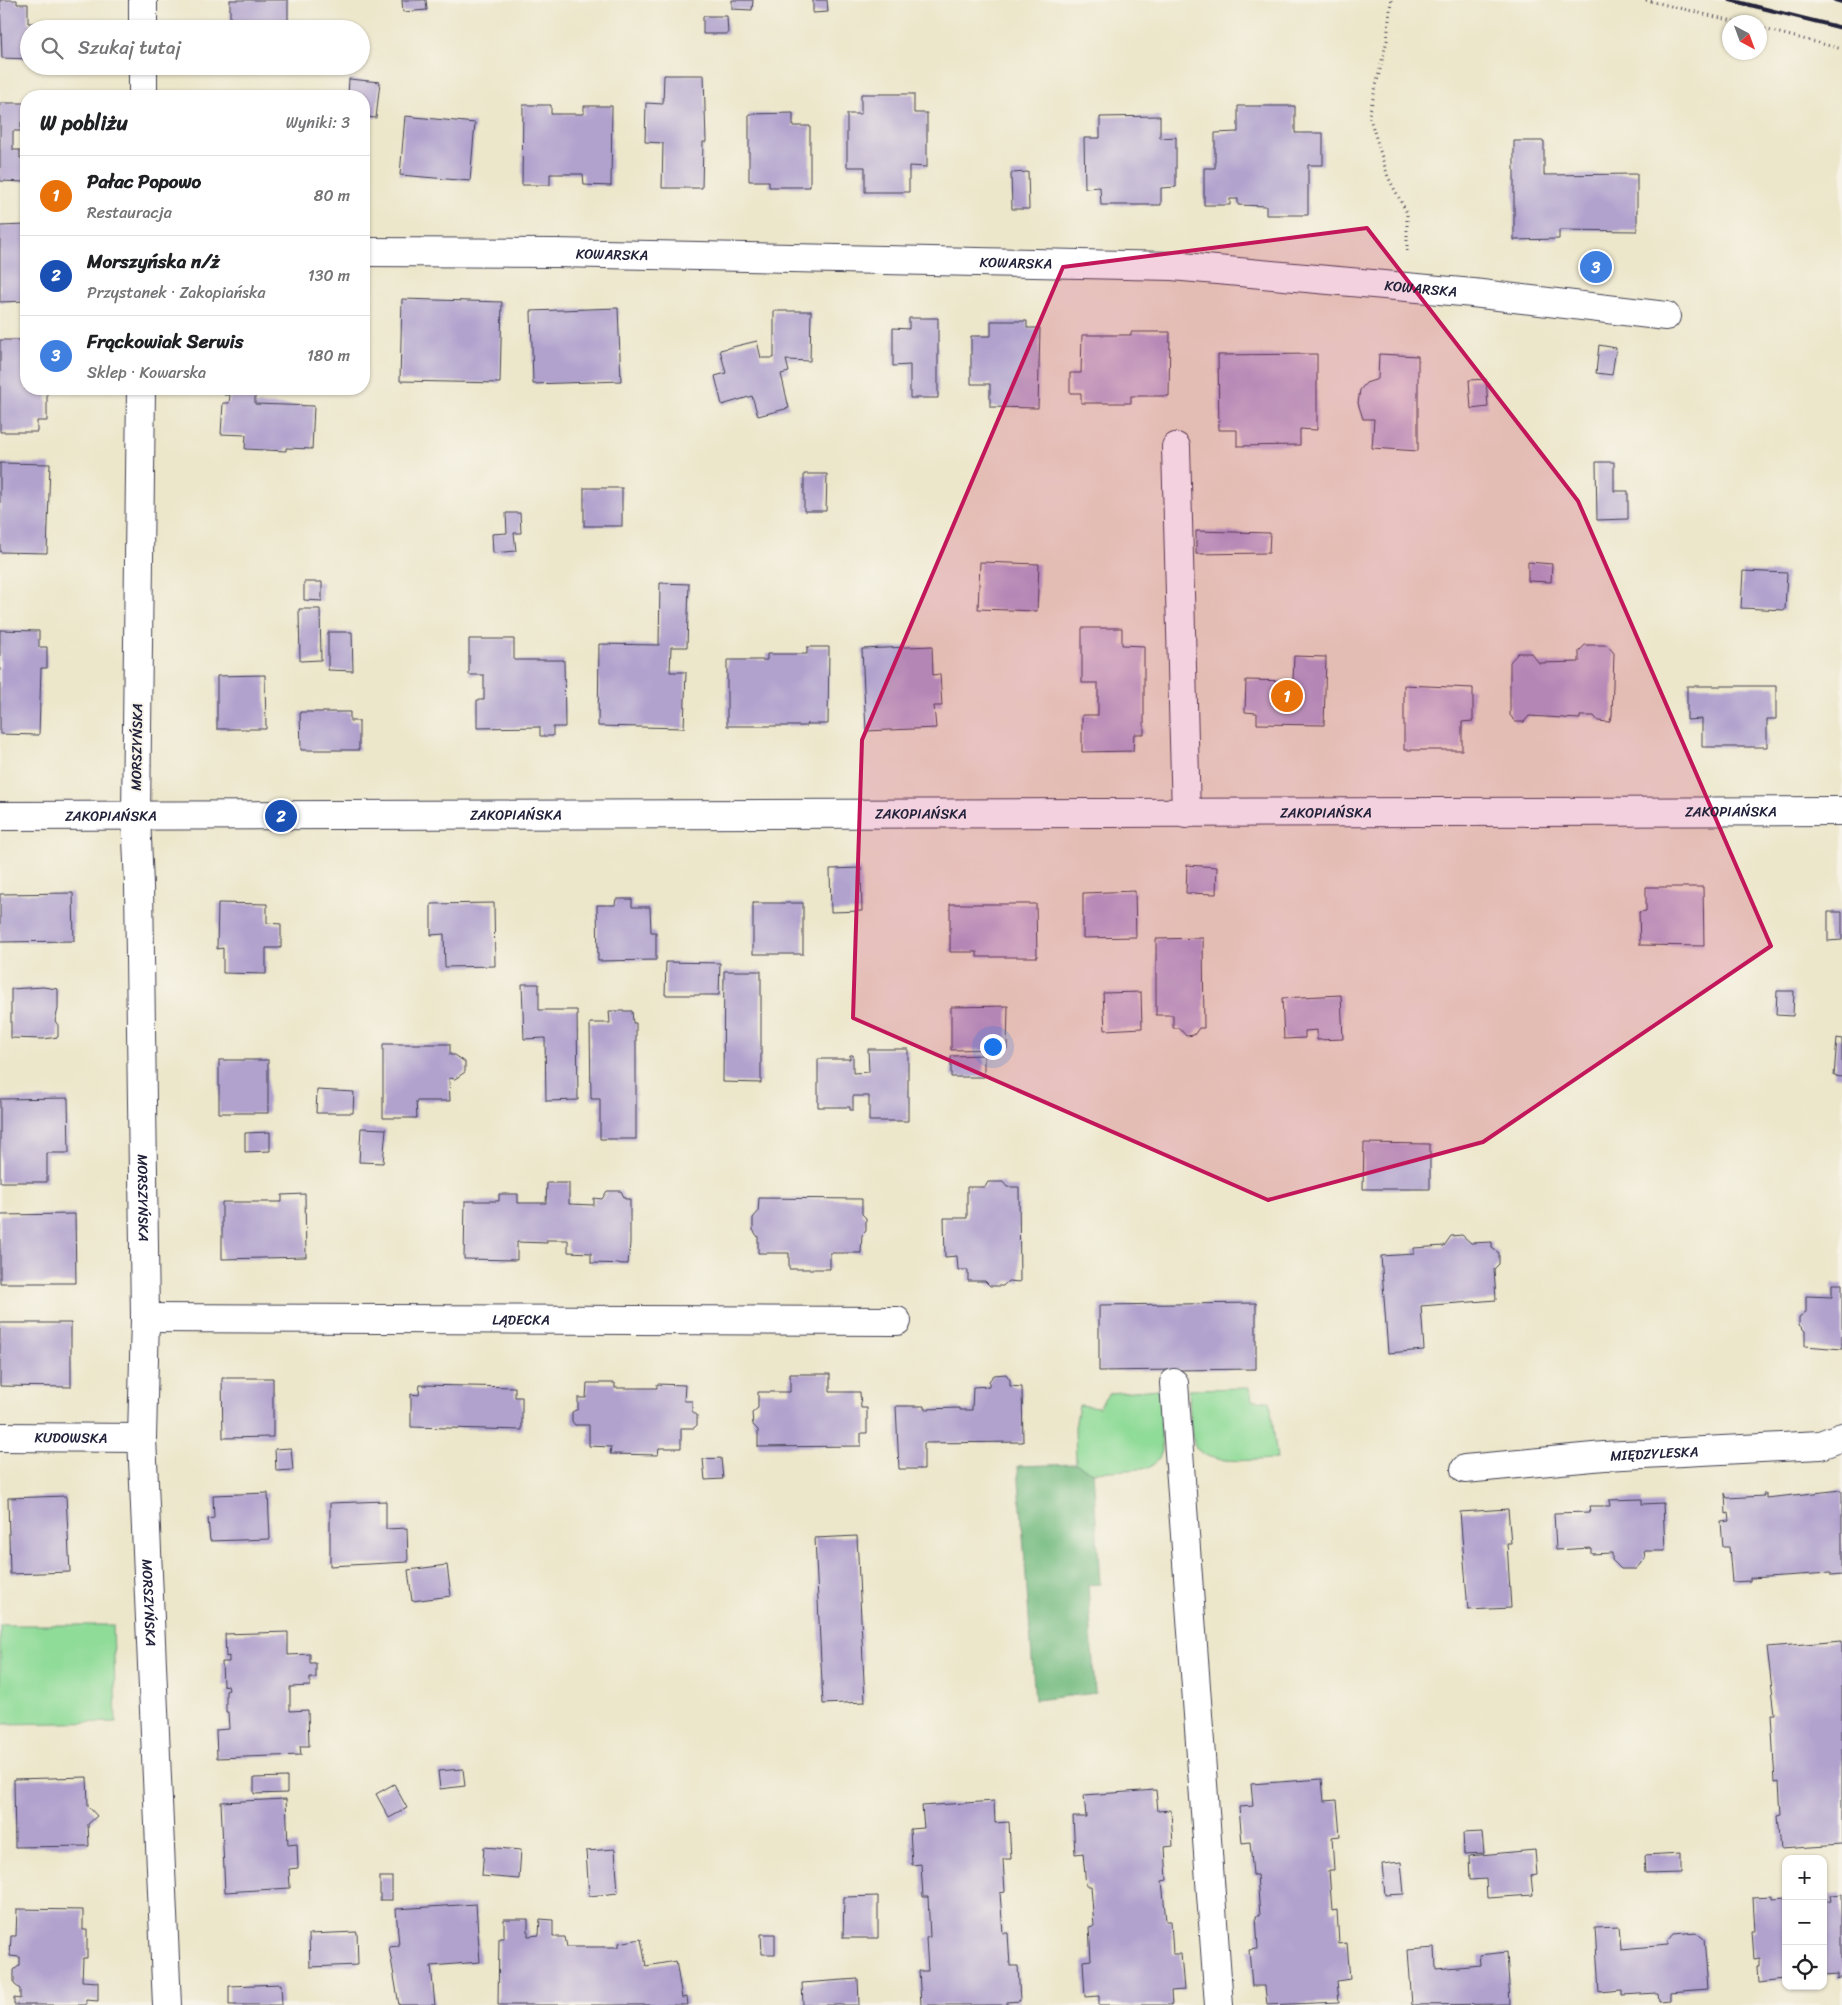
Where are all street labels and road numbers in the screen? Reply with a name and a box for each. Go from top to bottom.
street label: KOWARSKA [575,241,648,267]
street label: KOWARSKA [979,249,1052,276]
street label: KOWARSKA [1384,273,1458,304]
street label: MORSZYŃSKA [124,703,150,791]
street label: ZAKOPIAŃSKA [1685,799,1777,824]
street label: ZAKOPIAŃSKA [1280,800,1372,825]
street label: ZAKOPIAŃSKA [875,801,967,826]
street label: ZAKOPIAŃSKA [470,802,562,827]
street label: ZAKOPIAŃSKA [65,803,157,828]
street label: MORSZYŃSKA [130,1154,156,1242]
street label: LĄDECKA [492,1307,550,1332]
street label: KUDOWSKA [34,1425,108,1450]
street label: MIĘDZYLESKA [1610,1439,1699,1468]
street label: MORSZYŃSKA [135,1558,164,1647]

